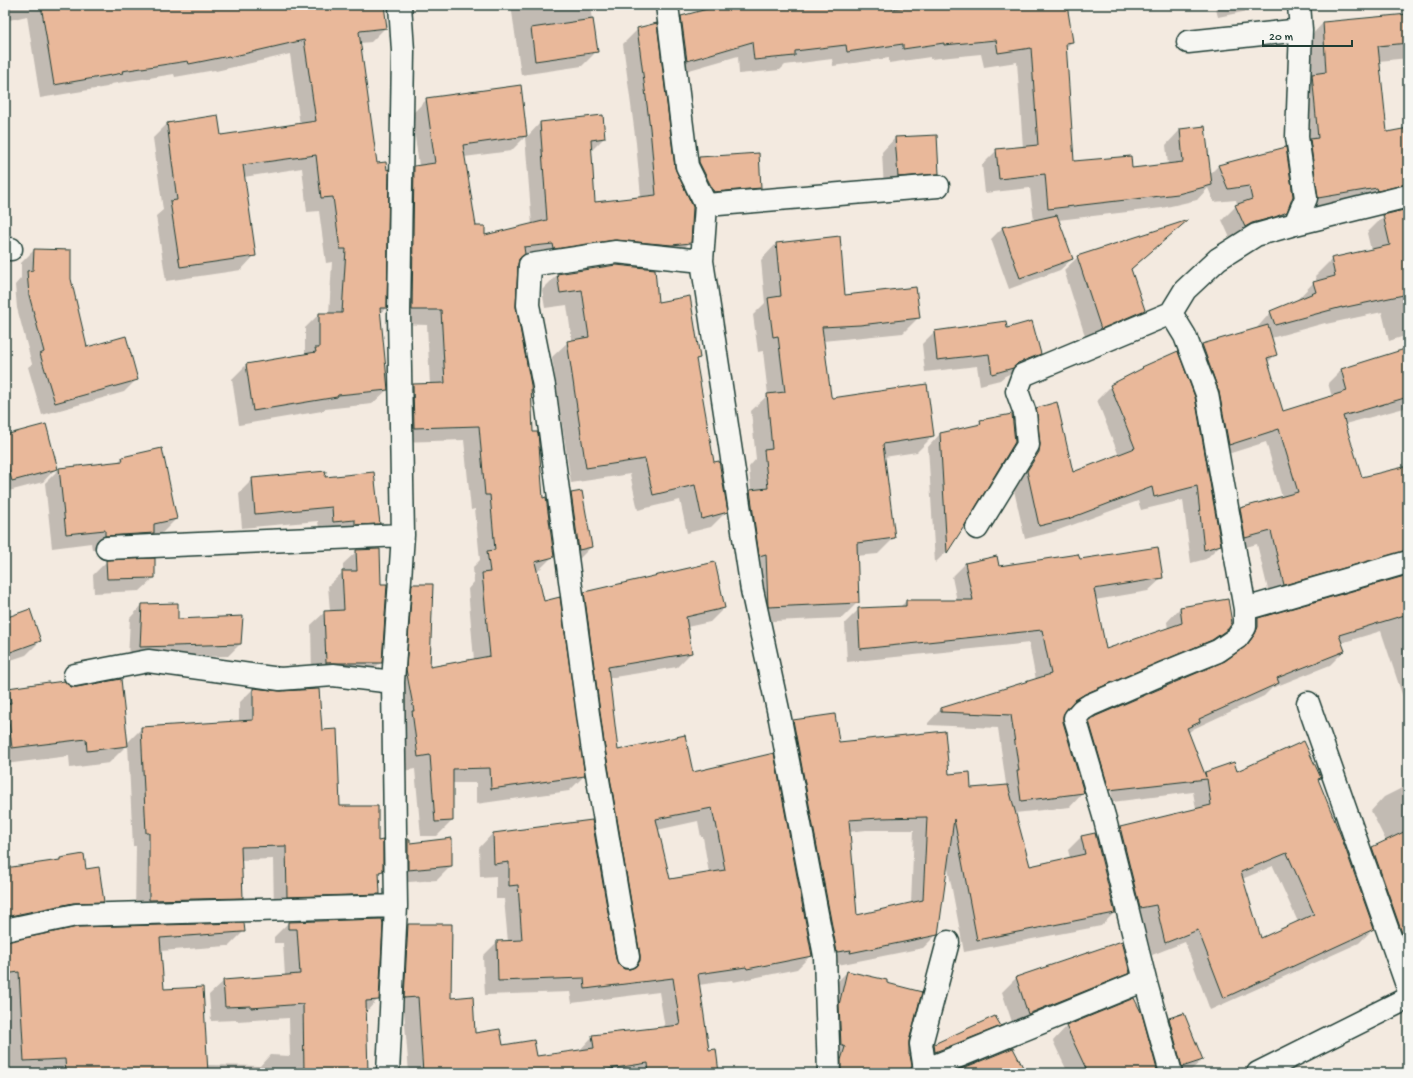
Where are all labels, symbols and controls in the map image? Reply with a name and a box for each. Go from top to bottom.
scale bar [1263,22,1352,48]
text: 20 m [1269,31,1294,45]

